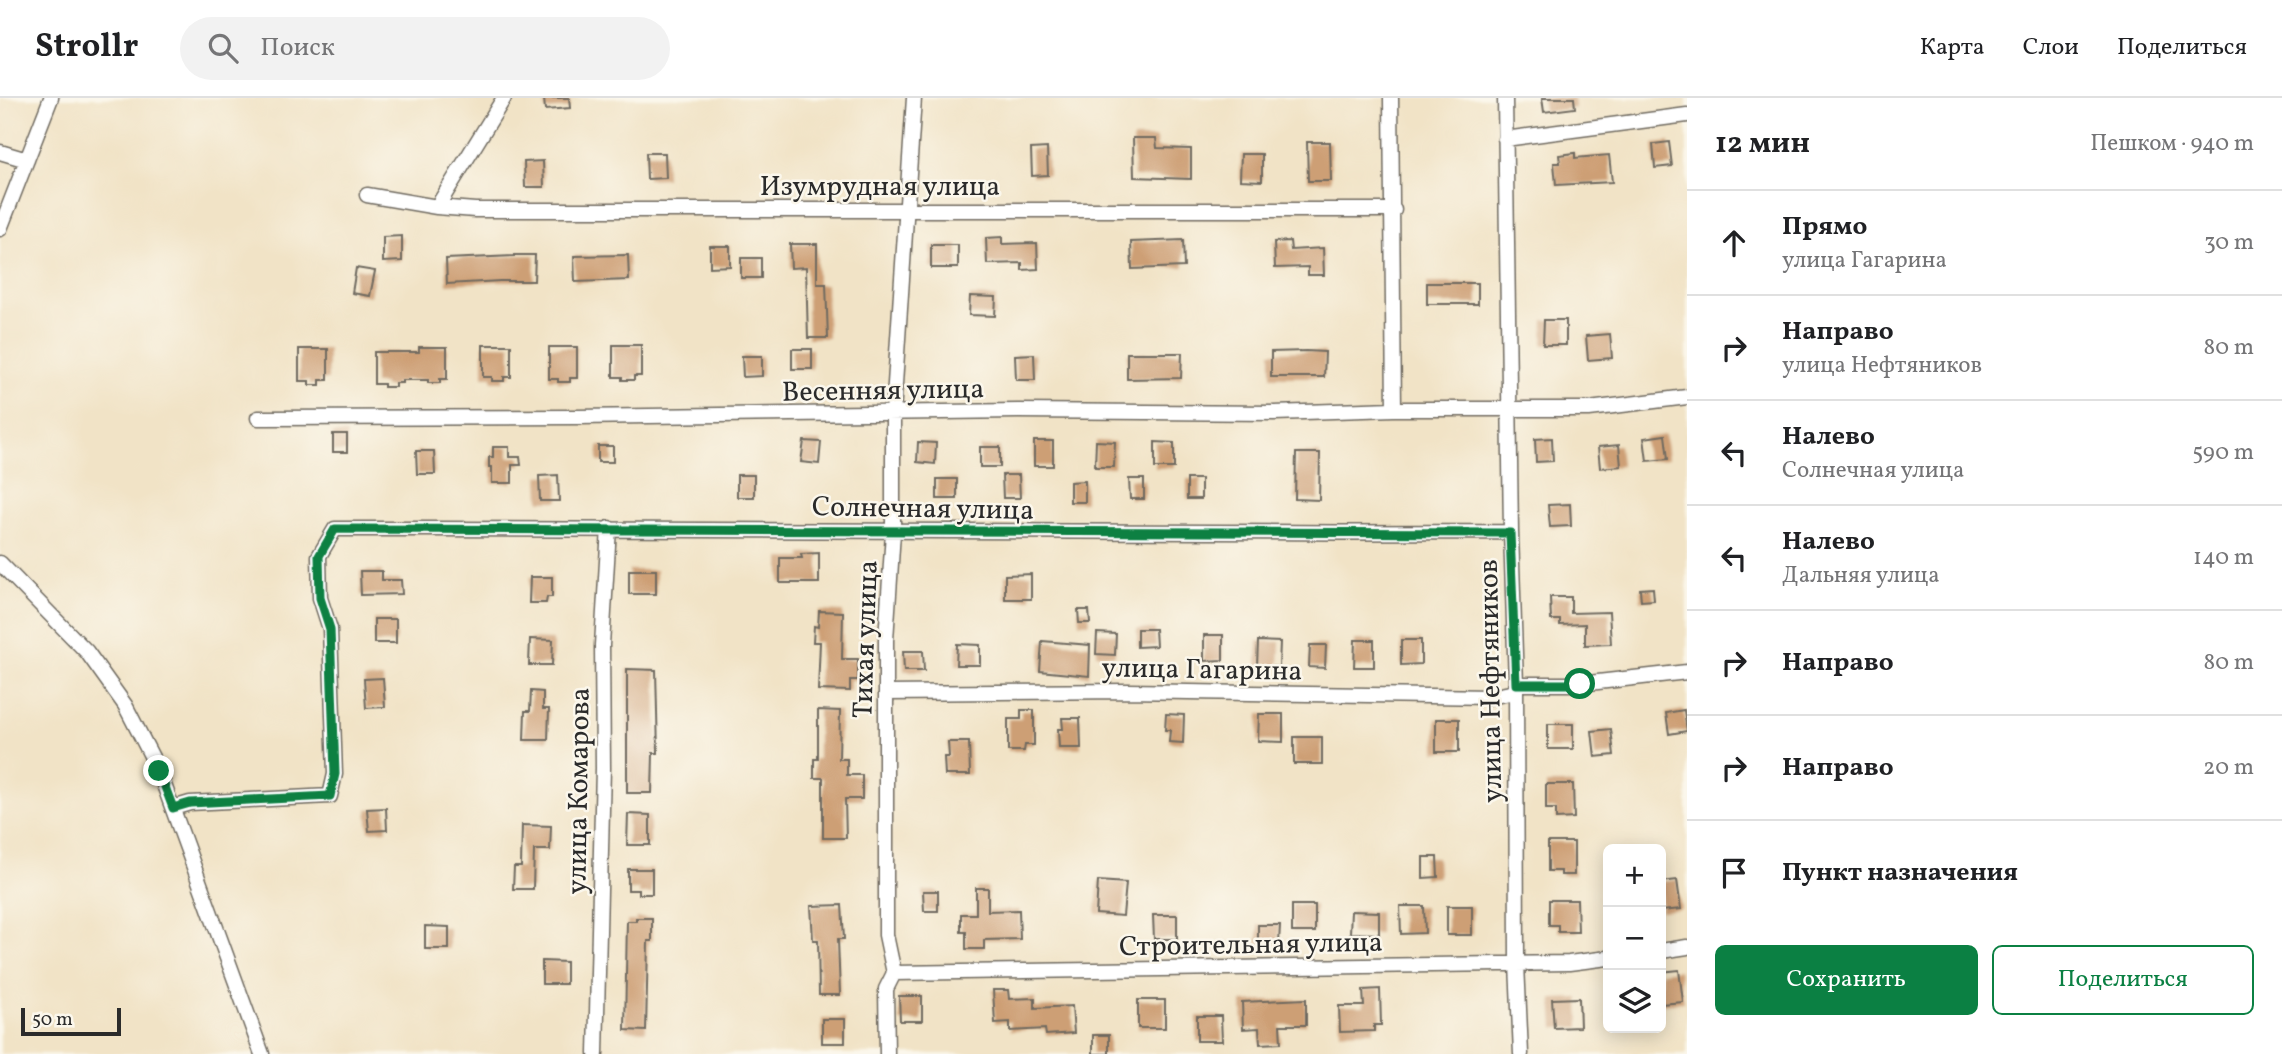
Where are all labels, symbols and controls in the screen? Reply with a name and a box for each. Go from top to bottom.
search box [180,17,670,80]
text: Strollr [35,25,138,71]
icon: search [204,29,242,67]
text: Поиск [260,30,335,66]
text: Карта [1920,31,1985,65]
text: Слои [2023,31,2079,65]
text: Поделиться [2117,31,2247,65]
text: 12 мин [1715,123,1810,165]
text: Пешком · 940 m [2090,128,2254,160]
street label: Изумрудная улица [760,168,1000,207]
text: Прямо [1782,209,1867,245]
icon: ahead [1715,224,1753,262]
text: 30 m [2204,227,2254,259]
text: улица Гагарина [1782,245,1947,277]
text: Направо [1782,314,1894,350]
icon: right [1715,329,1753,367]
text: 80 m [2204,332,2254,364]
text: улица Нефтяников [1782,350,1982,382]
street label: Весенняя улица [781,370,985,413]
text: Налево [1782,419,1875,455]
icon: left [1715,434,1753,472]
text: 590 m [2192,437,2254,469]
text: Солнечная улица [1782,455,1964,487]
street label: Солнечная улица [812,488,1034,531]
text: Налево [1782,524,1875,560]
icon: left [1715,539,1753,577]
text: 140 m [2193,542,2254,574]
street label: Тихая улица [844,559,889,719]
street label: улица Нефтяников [1470,559,1513,803]
text: Дальняя улица [1782,560,1940,592]
icon: right [1715,644,1753,682]
text: Направо [1782,645,1894,681]
text: 80 m [2204,647,2254,679]
street label: улица Гагарина [1101,649,1303,692]
route start [1564,668,1595,699]
street label: улица Комарова [558,687,601,895]
icon: right [1715,749,1753,787]
text: Направо [1782,750,1894,786]
text: 20 m [2203,752,2254,784]
route end [143,755,174,786]
map controls [1603,844,1666,1033]
button: + [1603,844,1666,907]
icon: arrive [1715,854,1753,892]
text: Пункт назначения [1782,855,2018,891]
button: − [1603,907,1666,970]
street label: Строительная улица [1119,924,1383,967]
button: Сохранить [1715,945,1978,1015]
button: Поделиться [1992,945,2254,1015]
button: layers [1603,970,1666,1033]
scale bar [21,1005,121,1037]
text: 50 m [32,1007,73,1033]

